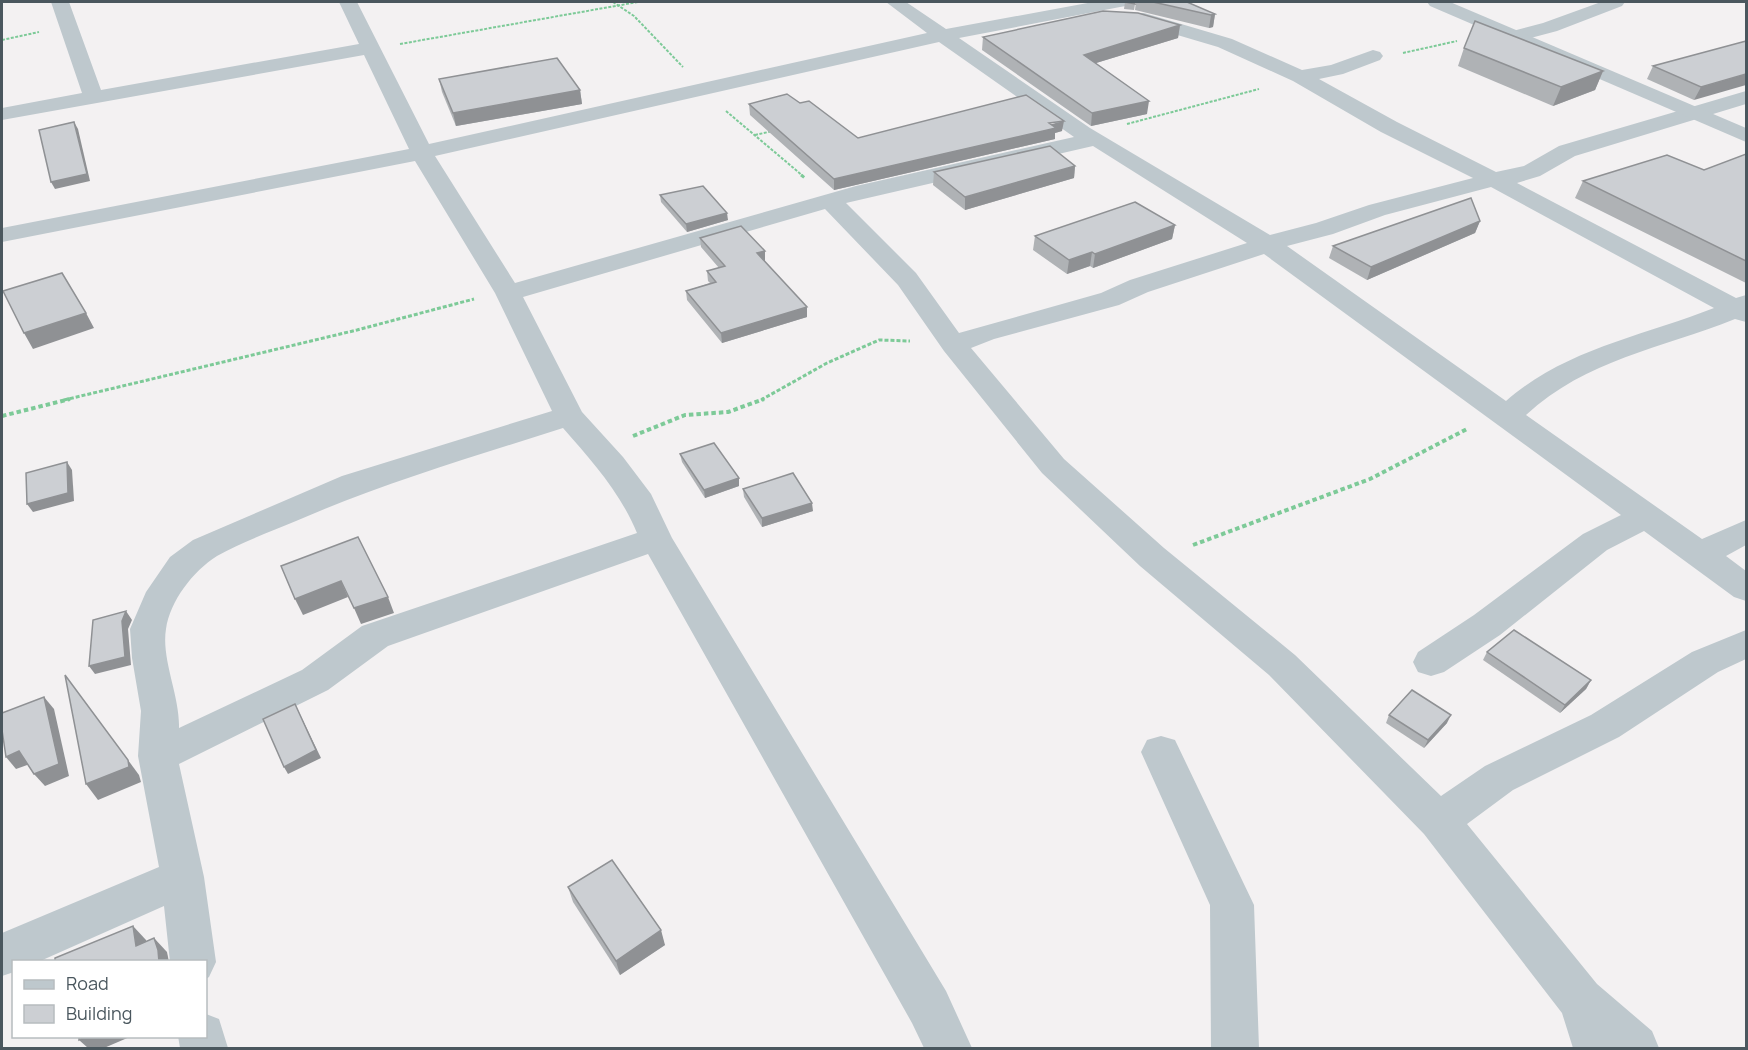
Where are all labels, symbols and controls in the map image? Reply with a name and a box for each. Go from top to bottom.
legend [12,960,207,1038]
text: Road [66,971,109,995]
text: Building [66,1001,132,1025]

